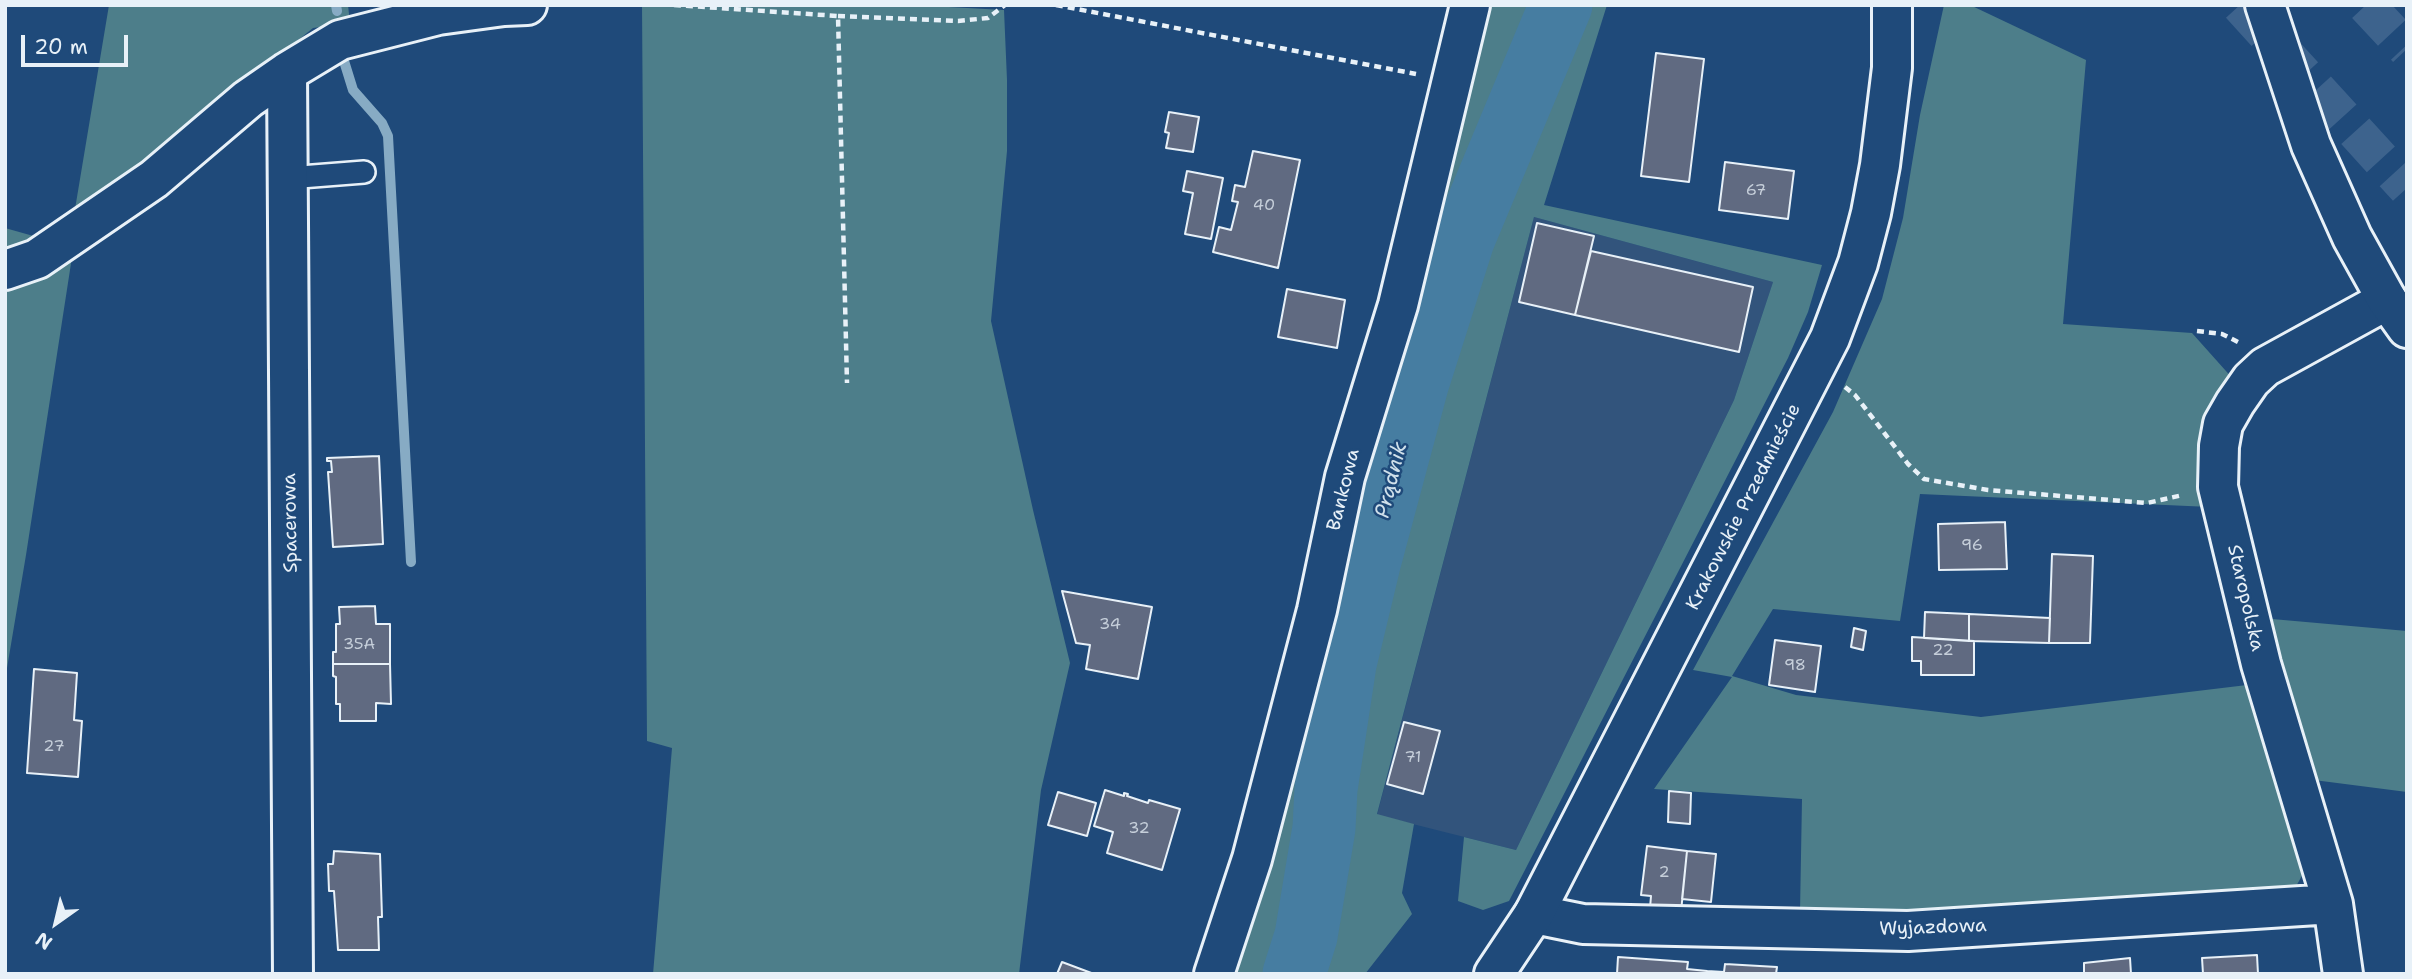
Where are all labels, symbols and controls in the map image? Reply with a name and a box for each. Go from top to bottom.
scale bar [24,21,131,65]
text: 20 m [34,33,88,61]
house number: 67 [1746,181,1766,201]
house number: 40 [1253,196,1275,216]
street label: Krakowskie Przedmieście [1682,400,1806,614]
water label: Prądnik [1370,439,1414,521]
street label: Bankowa [1323,447,1365,533]
street label: Spacerowa [279,473,303,573]
house number: 96 [1961,536,1983,556]
street label: Staropolska [2222,543,2268,653]
house number: 34 [1099,615,1121,635]
house number: 35A [343,635,375,655]
house number: 22 [1932,641,1954,661]
house number: 98 [1784,656,1806,676]
house number: 27 [43,737,65,757]
house number: 71 [1404,748,1422,768]
house number: 32 [1128,819,1150,839]
house number: 2 [1658,863,1670,883]
north arrow [21,888,91,958]
street label: Wyjazdowa [1879,915,1987,941]
text: N [31,926,57,955]

